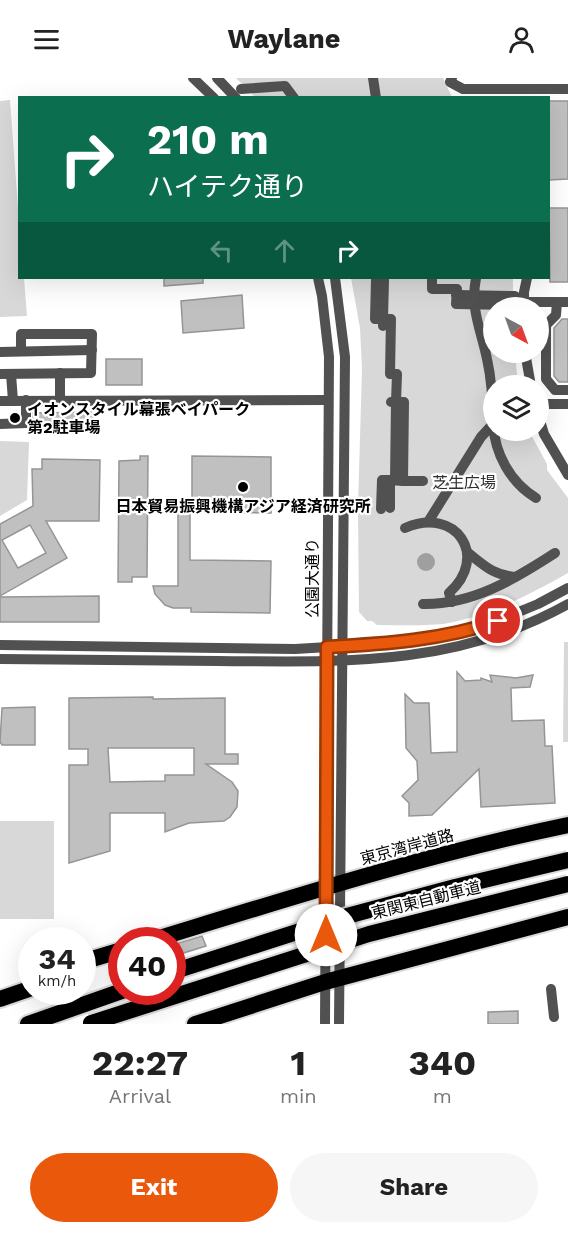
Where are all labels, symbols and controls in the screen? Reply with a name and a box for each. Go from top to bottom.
icon: menu [30,23,63,56]
text: Waylane [228,23,340,55]
icon: person [505,23,538,56]
text: 210 m [147,115,269,164]
icon: right [48,120,126,198]
text: ハイテク通り [147,171,308,203]
icon: left [205,234,238,267]
icon: ahead [268,234,301,267]
icon: right [331,234,364,267]
north arrow [483,297,549,363]
map controls [483,297,549,441]
button: layers [483,375,549,441]
place label: イオンスタイル幕張ベイパーク 第2駐車場 [27,400,250,437]
marker: イオンスタイル幕張ベイパーク 第2駐車場 [8,411,22,425]
park label: 芝生広場 [432,473,496,492]
marker: 日本貿易振興機構アジア経済研究所 [236,480,250,494]
place label: 日本貿易振興機構アジア経済研究所 [115,497,371,516]
street label: 公園大通り [303,538,322,618]
pin [472,595,523,646]
icon: arrive [481,604,514,637]
street label: 東京湾岸道路 [358,825,456,869]
street label: 東関東自動車道 [369,877,483,923]
position arrow [294,903,358,967]
speed limit sign: 40 [108,927,186,1005]
text: 34 [38,941,76,976]
text: km/h [38,972,76,990]
text: 22:27 [92,1042,188,1084]
text: 1 [291,1042,306,1084]
text: 340 [408,1042,476,1084]
text: Arrival [109,1084,171,1108]
text: min [280,1084,317,1108]
text: m [433,1084,452,1108]
button: Exit [30,1153,278,1222]
button: Share [290,1153,538,1222]

